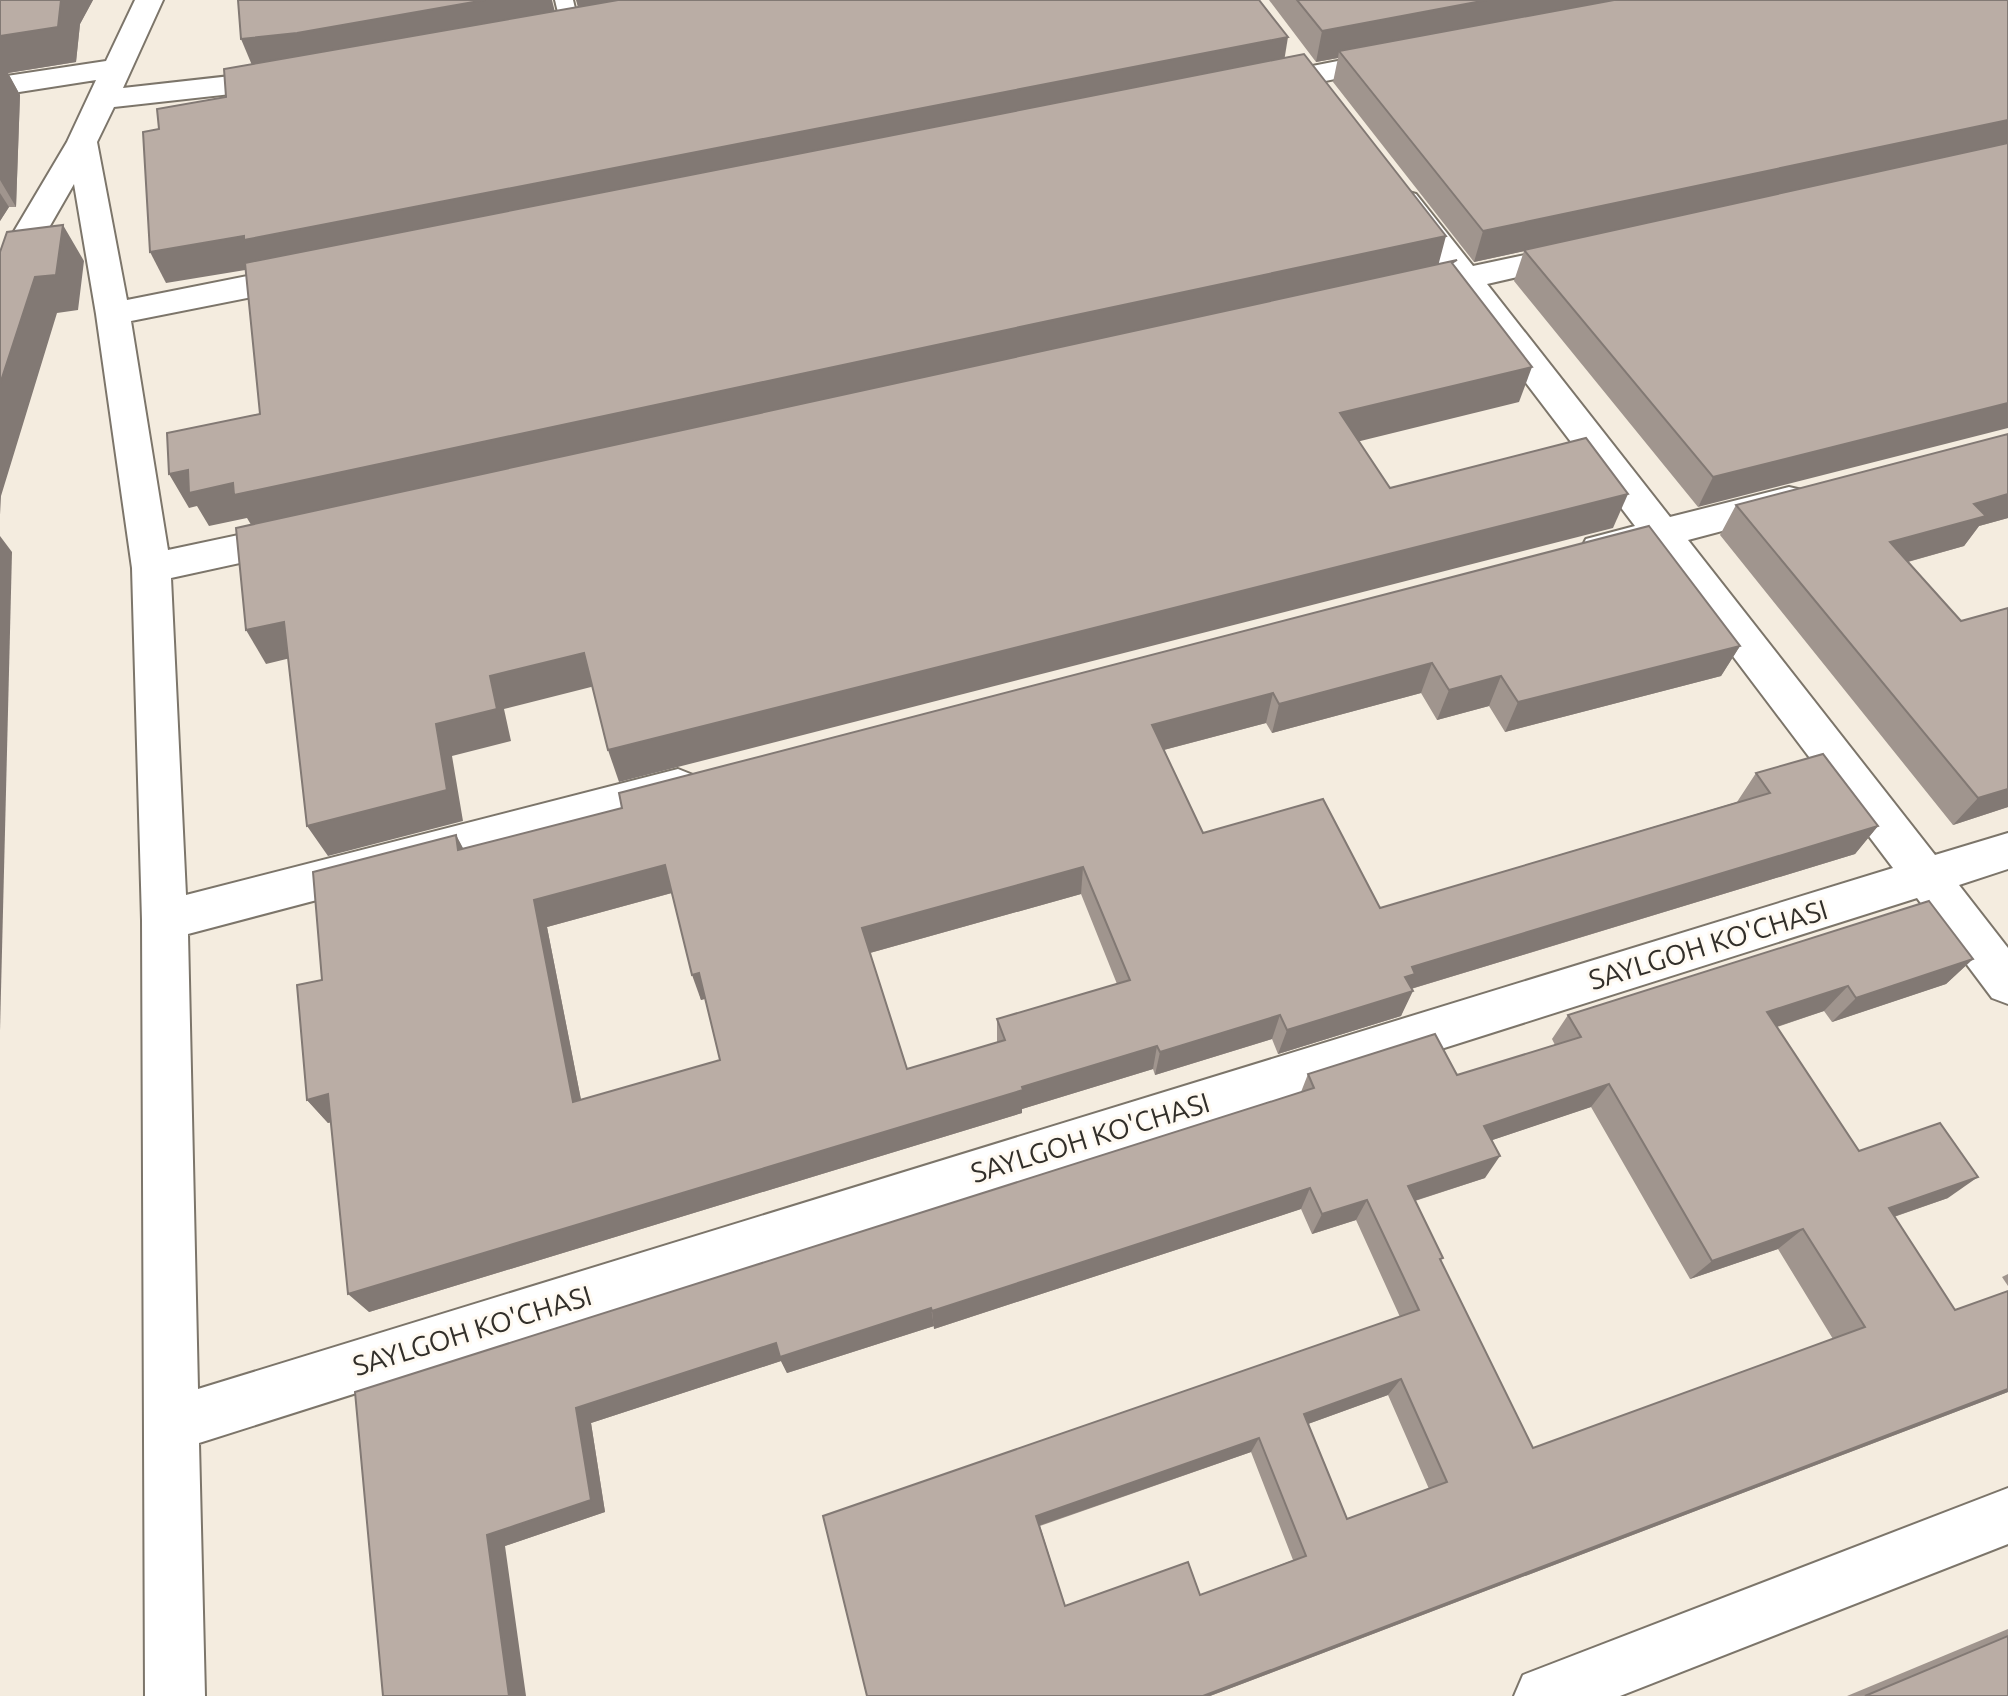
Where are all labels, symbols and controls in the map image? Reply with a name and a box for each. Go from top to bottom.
street label: SAYLGOH KO'CHASI [1585,893,1831,995]
street label: SAYLGOH KO'CHASI [967,1086,1213,1188]
street label: SAYLGOH KO'CHASI [349,1279,595,1381]

